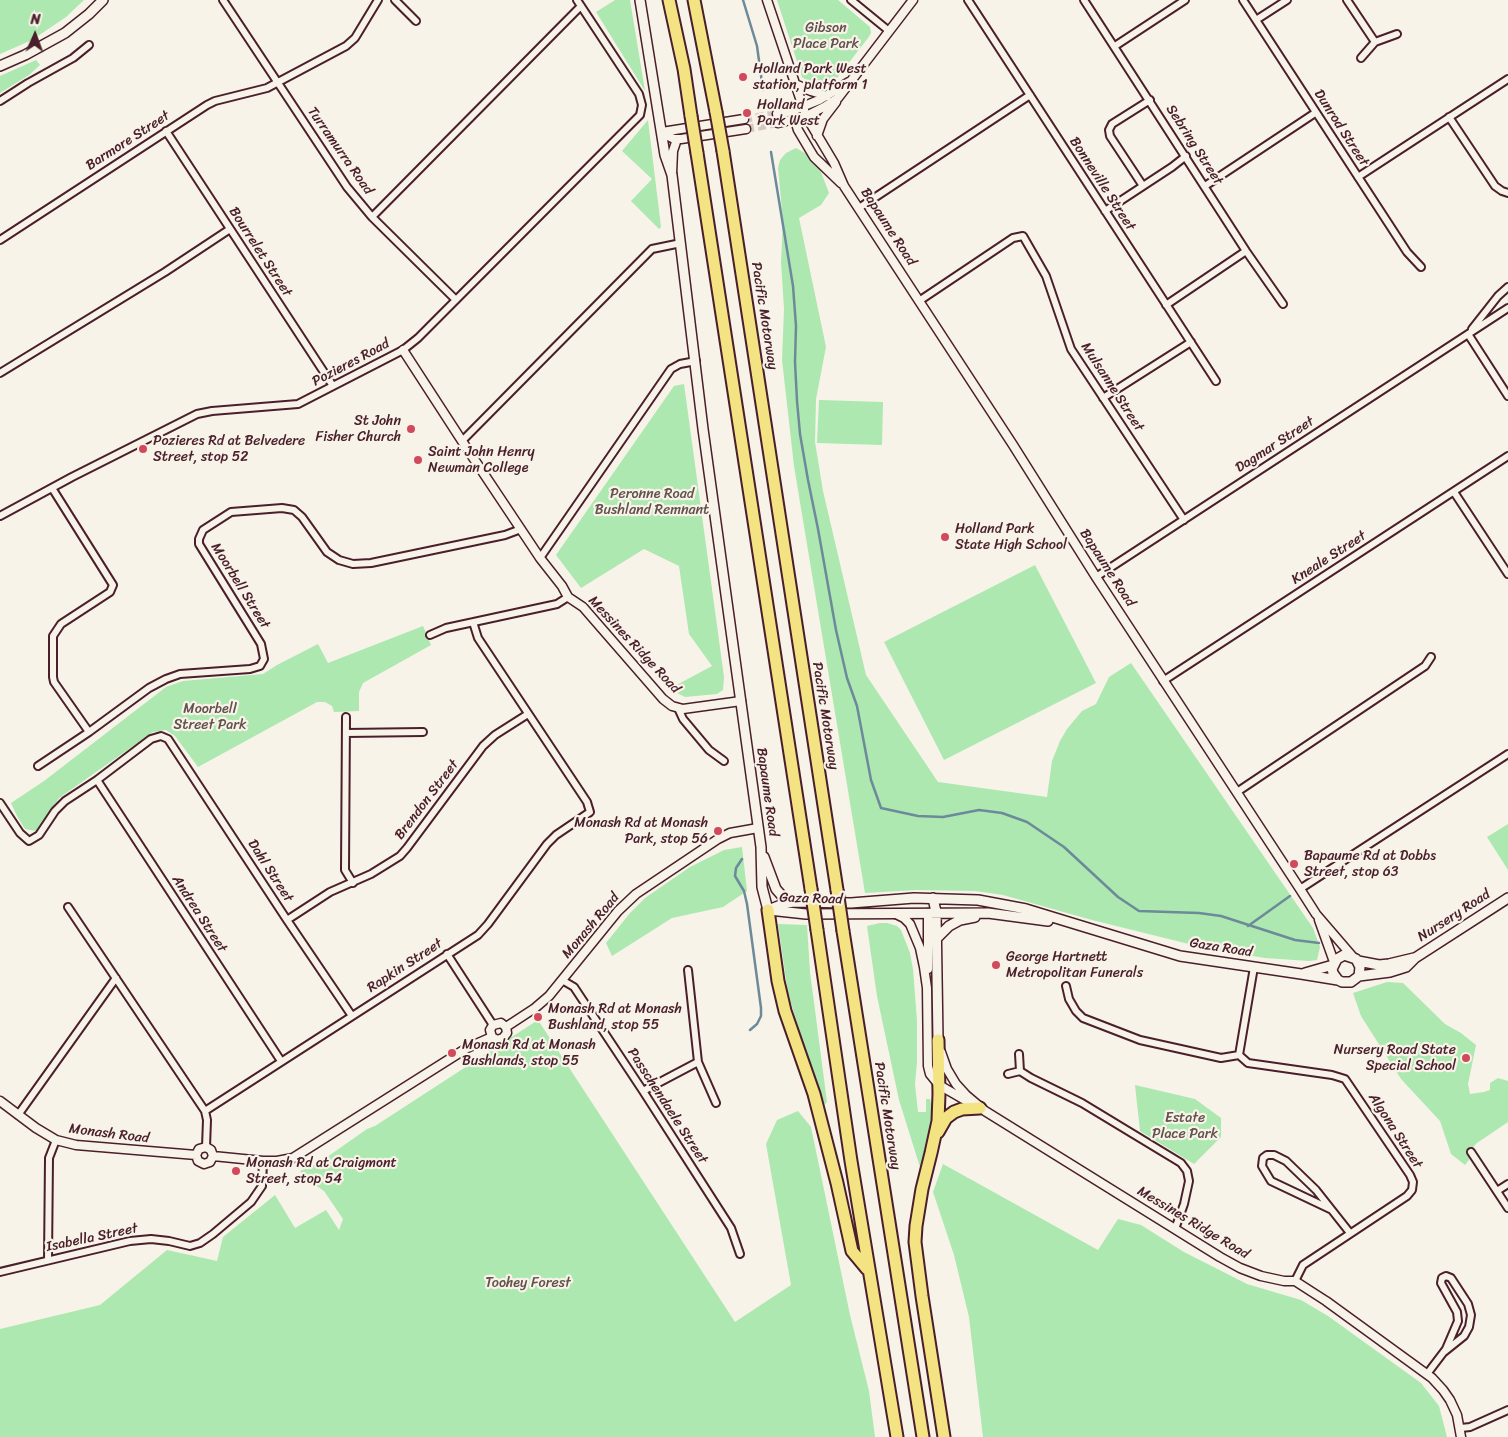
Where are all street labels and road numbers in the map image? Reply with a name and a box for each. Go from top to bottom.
street label: Dunrod Street [1310,87,1372,169]
street label: Sebring Street [1162,102,1226,188]
street label: Turramurra Road [304,104,376,198]
street label: Barmore Street [83,108,173,174]
street label: Bonneville Street [1066,134,1138,234]
street label: Bapaume Road [857,185,919,269]
street label: Bourrelet Street [225,204,295,300]
street label: Pacific Motorway [747,261,781,371]
street label: Pozieres Road [309,336,393,390]
street label: Mulsanne Street [1077,339,1147,435]
street label: Dagmar Street [1233,413,1317,477]
street label: Bapaume Road [1076,526,1138,610]
street label: Kneale Street [1289,528,1369,588]
street label: Moorbell Street [207,540,273,632]
street label: Messines Ridge Road [584,593,684,697]
street label: Pacific Motorway [808,661,842,771]
street label: Bapaume Road [752,747,782,837]
street label: Brendon Street [392,757,462,843]
street label: Dahl Street [244,837,296,905]
street label: Andrea Street [168,872,230,956]
street label: Nursery Road [1415,886,1493,946]
street label: Monash Road [559,890,623,962]
street label: Gaza Road [779,890,843,908]
street label: Rapkin Street [364,935,446,997]
street label: Gaza Road [1189,935,1253,961]
street label: Passchendaele Street [623,1045,711,1167]
street label: Pacific Motorway [870,1061,904,1171]
street label: Algona Street [1364,1090,1426,1172]
street label: Monash Road [68,1121,150,1147]
street label: Messines Ridge Road [1134,1183,1252,1263]
street label: Isabella Street [45,1220,139,1256]

